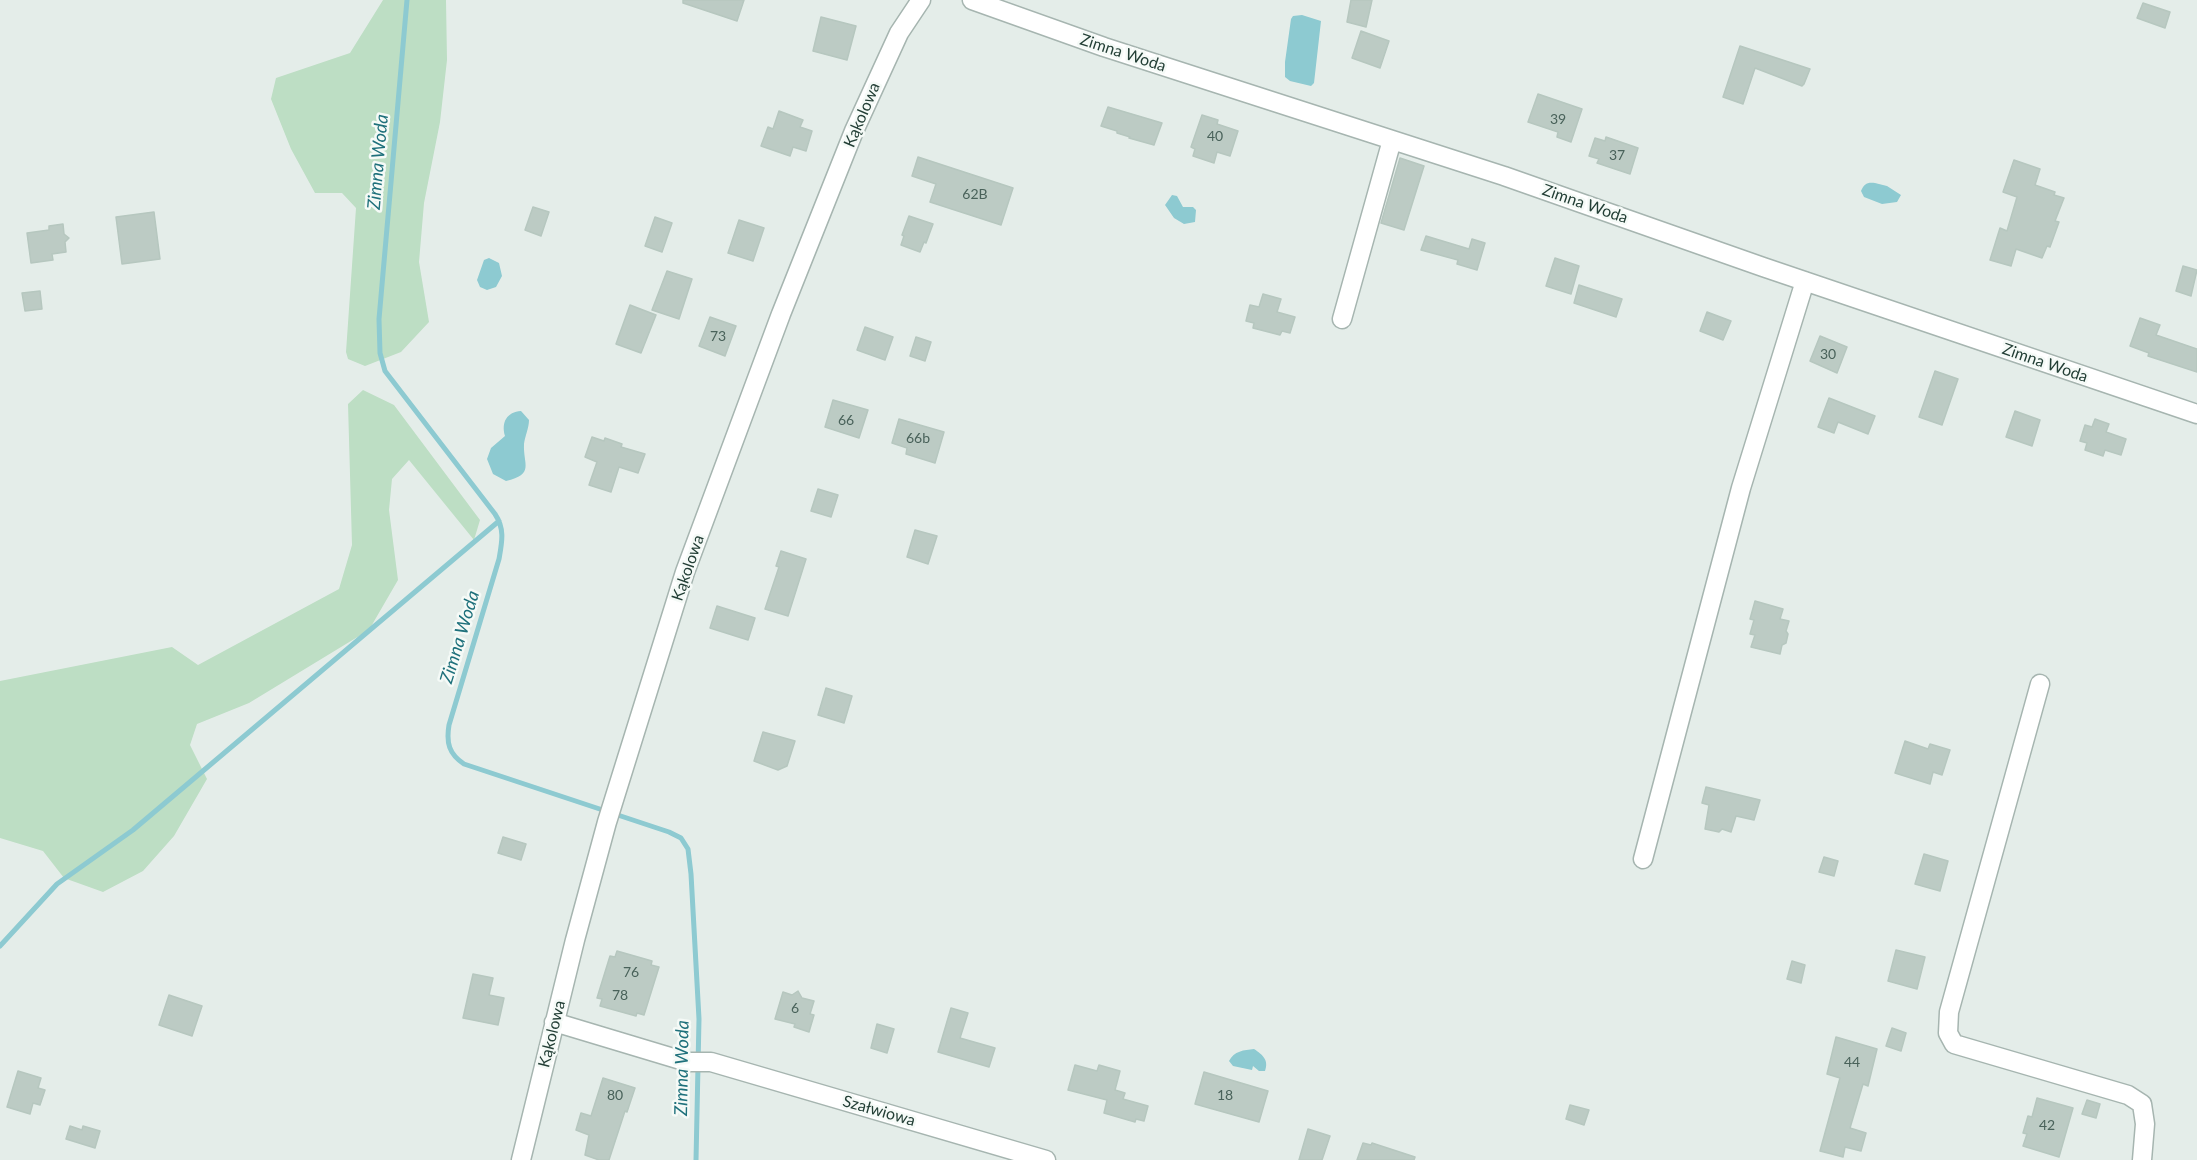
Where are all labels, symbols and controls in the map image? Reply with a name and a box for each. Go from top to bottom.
street label: Zimna Woda [1078,30,1168,76]
street label: Kąkolowa [840,80,884,150]
house number: 39 [1550,111,1566,127]
water label: Zimna Woda [363,113,393,211]
house number: 40 [1207,128,1223,144]
house number: 37 [1609,147,1625,163]
street label: Zimna Woda [1540,180,1630,228]
house number: 62B [962,186,988,202]
house number: 73 [710,328,726,344]
street label: Zimna Woda [2000,339,2090,387]
house number: 30 [1820,346,1836,362]
house number: 66 [838,412,854,428]
house number: 66b [906,430,930,446]
street label: Kąkolowa [668,533,708,603]
water label: Zimna Woda [436,588,484,686]
house number: 76 [623,964,639,980]
house number: 78 [612,987,628,1003]
street label: Kąkolowa [534,998,570,1070]
house number: 6 [791,1000,799,1016]
water label: Zimna Woda [670,1020,694,1116]
house number: 44 [1844,1054,1860,1070]
house number: 80 [607,1087,623,1103]
house number: 18 [1217,1087,1233,1103]
street label: Szałwiowa [841,1092,917,1130]
house number: 42 [2039,1117,2055,1133]

